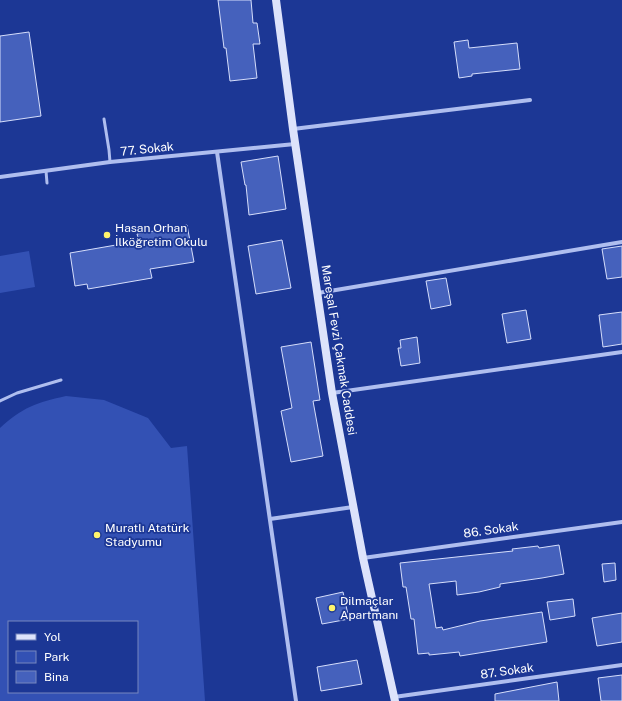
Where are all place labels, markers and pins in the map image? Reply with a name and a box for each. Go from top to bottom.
place label: Hasan Orhan İlköğretim Okulu [115,221,208,249]
marker: Hasan Orhan İlköğretim Okulu [102,230,112,240]
place label: Muratlı Atatürk Stadyumu [105,521,190,549]
marker: Muratlı Atatürk Stadyumu [92,530,102,540]
place label: Dilmaçlar Apartmanı [340,594,398,622]
marker: Dilmaçlar Apartmanı [327,603,337,613]

